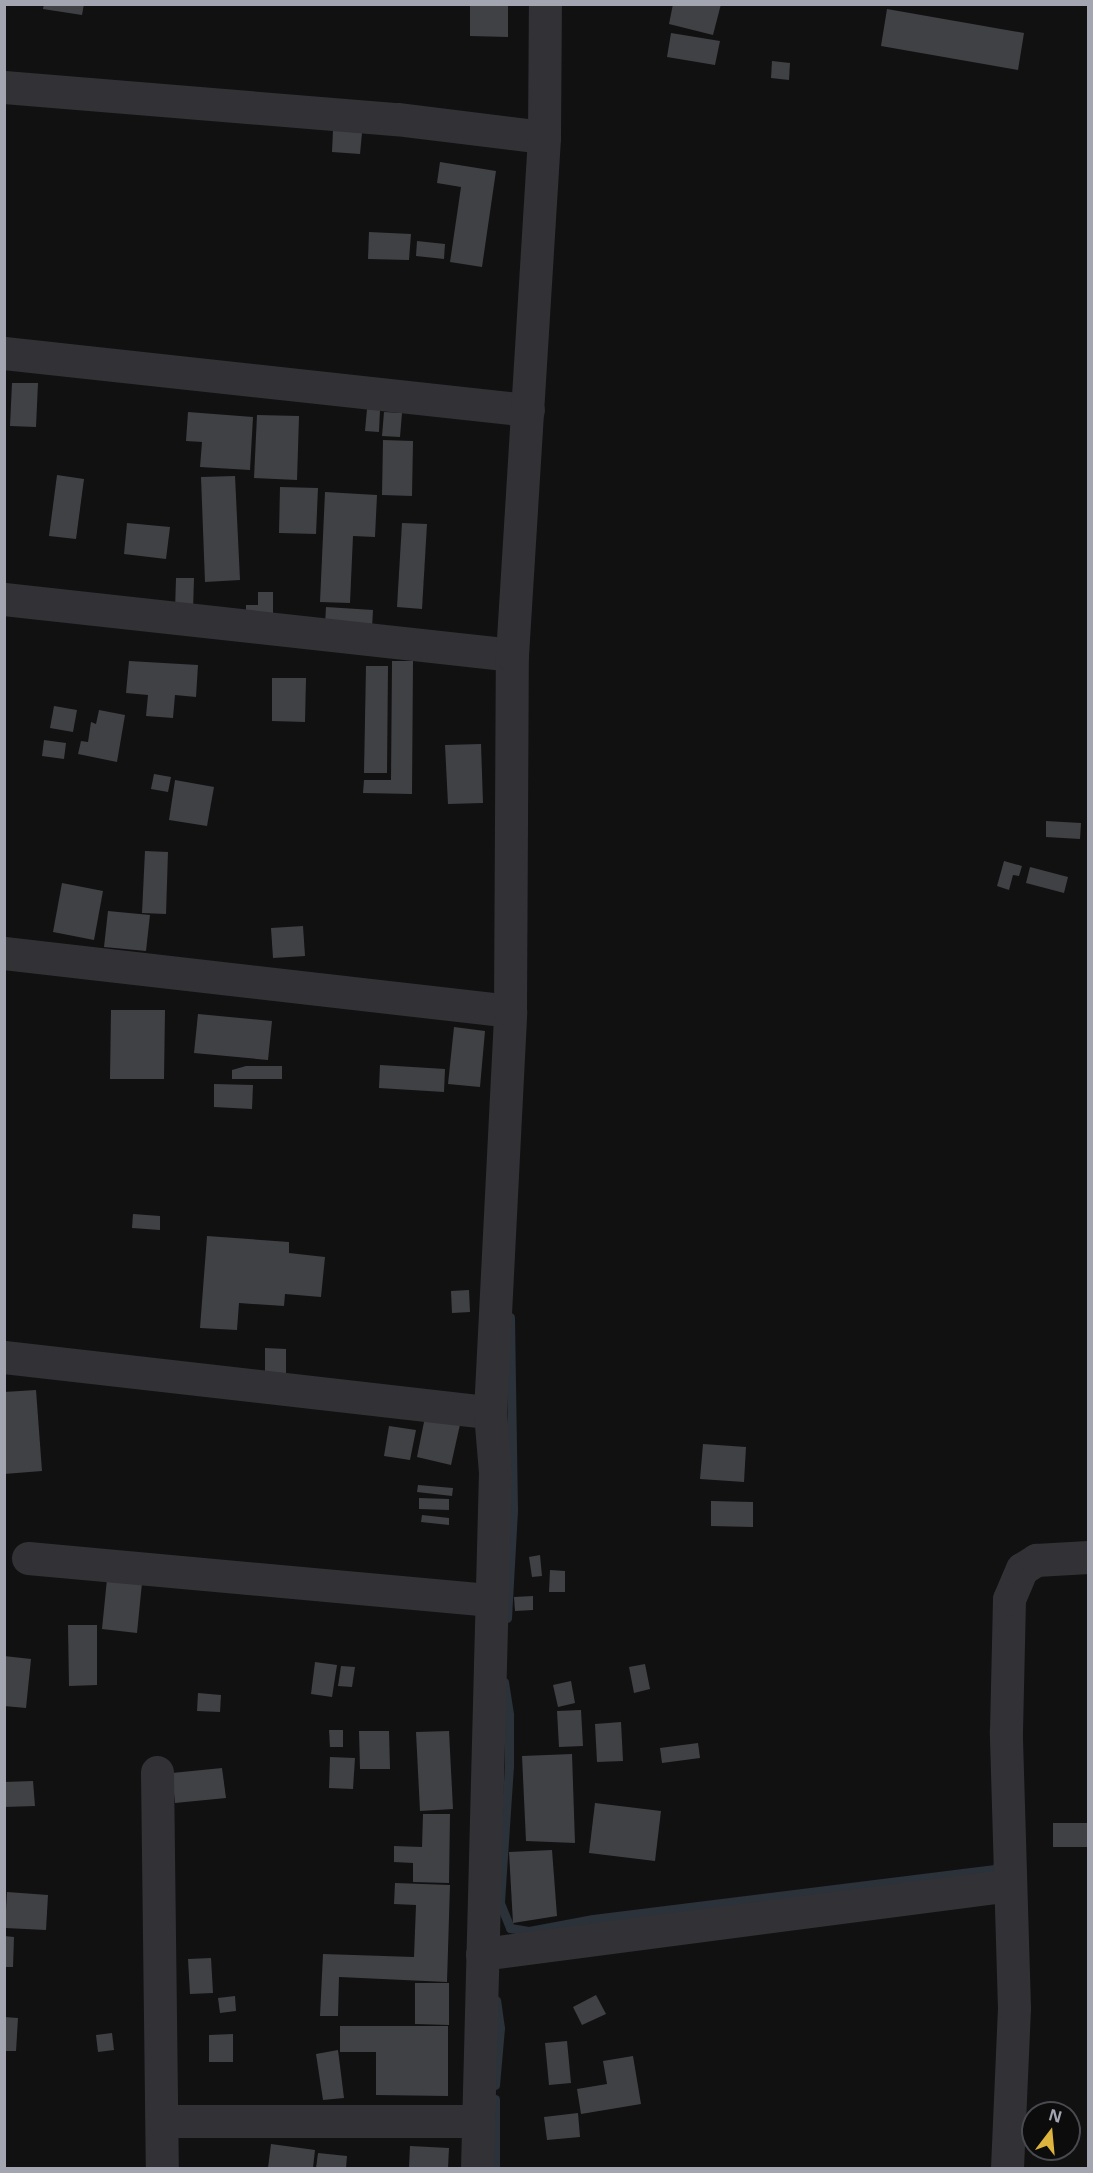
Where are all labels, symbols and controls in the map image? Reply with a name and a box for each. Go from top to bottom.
north arrow [1021,2101,1081,2161]
text: N [1046,2103,1065,2128]

